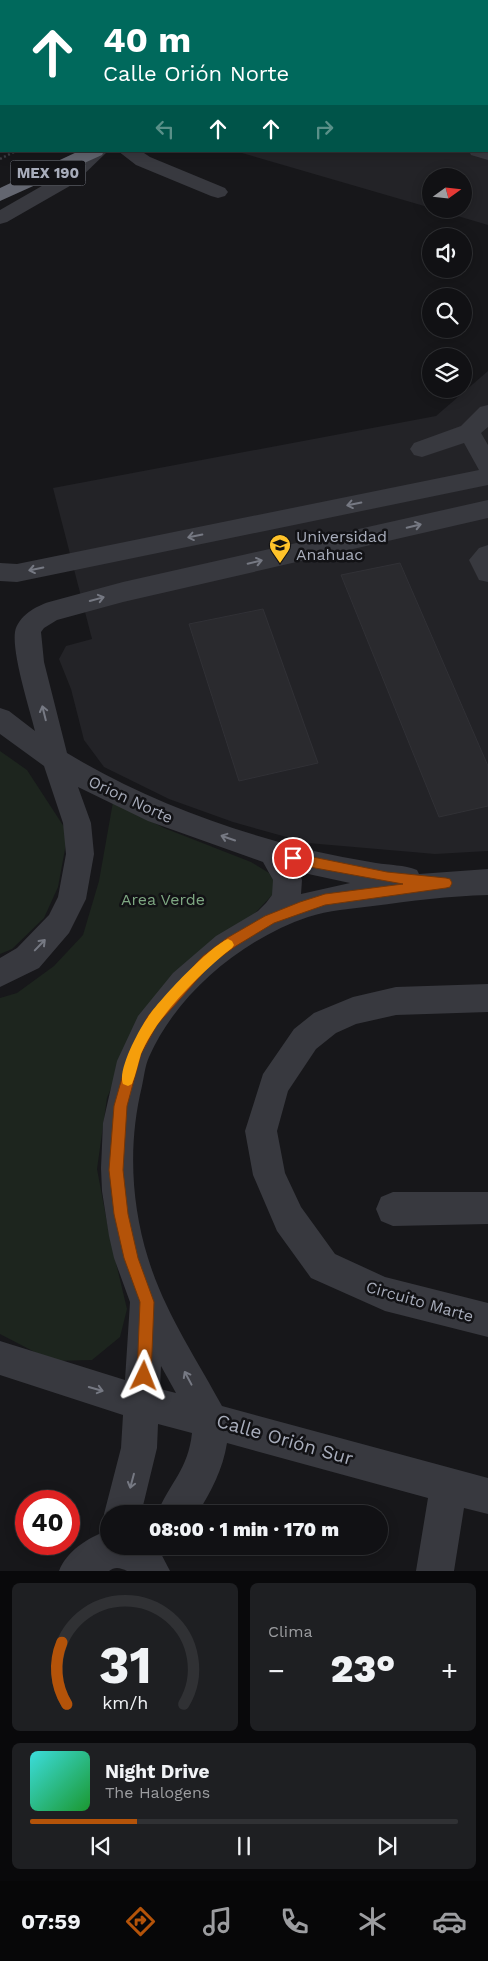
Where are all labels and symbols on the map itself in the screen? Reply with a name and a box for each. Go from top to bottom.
road number: MEX 190 [10,160,86,186]
north arrow [422,168,472,218]
one-way arrow [347,500,363,510]
one-way arrow [406,521,422,530]
place label: Universidad Anahuac [296,527,387,564]
one-way arrow [188,532,204,542]
school or university icon: Universidad Anahuac [268,533,292,564]
one-way arrow [247,557,263,566]
one-way arrow [28,565,44,574]
one-way arrow [89,594,105,603]
one-way arrow [38,705,48,721]
street label: Orion Norte [86,772,176,827]
one-way arrow [220,833,236,842]
pin [272,837,314,879]
park label: Area Verde [121,890,205,909]
one-way arrow [34,939,46,951]
street label: Circuito Marte [364,1277,476,1326]
position arrow [117,1349,169,1401]
one-way arrow [183,1372,193,1386]
one-way arrow [88,1385,104,1395]
street label: Calle Orión Sur [214,1409,356,1470]
one-way arrow [127,1473,137,1489]
speed limit sign: 40 [15,1490,80,1555]

